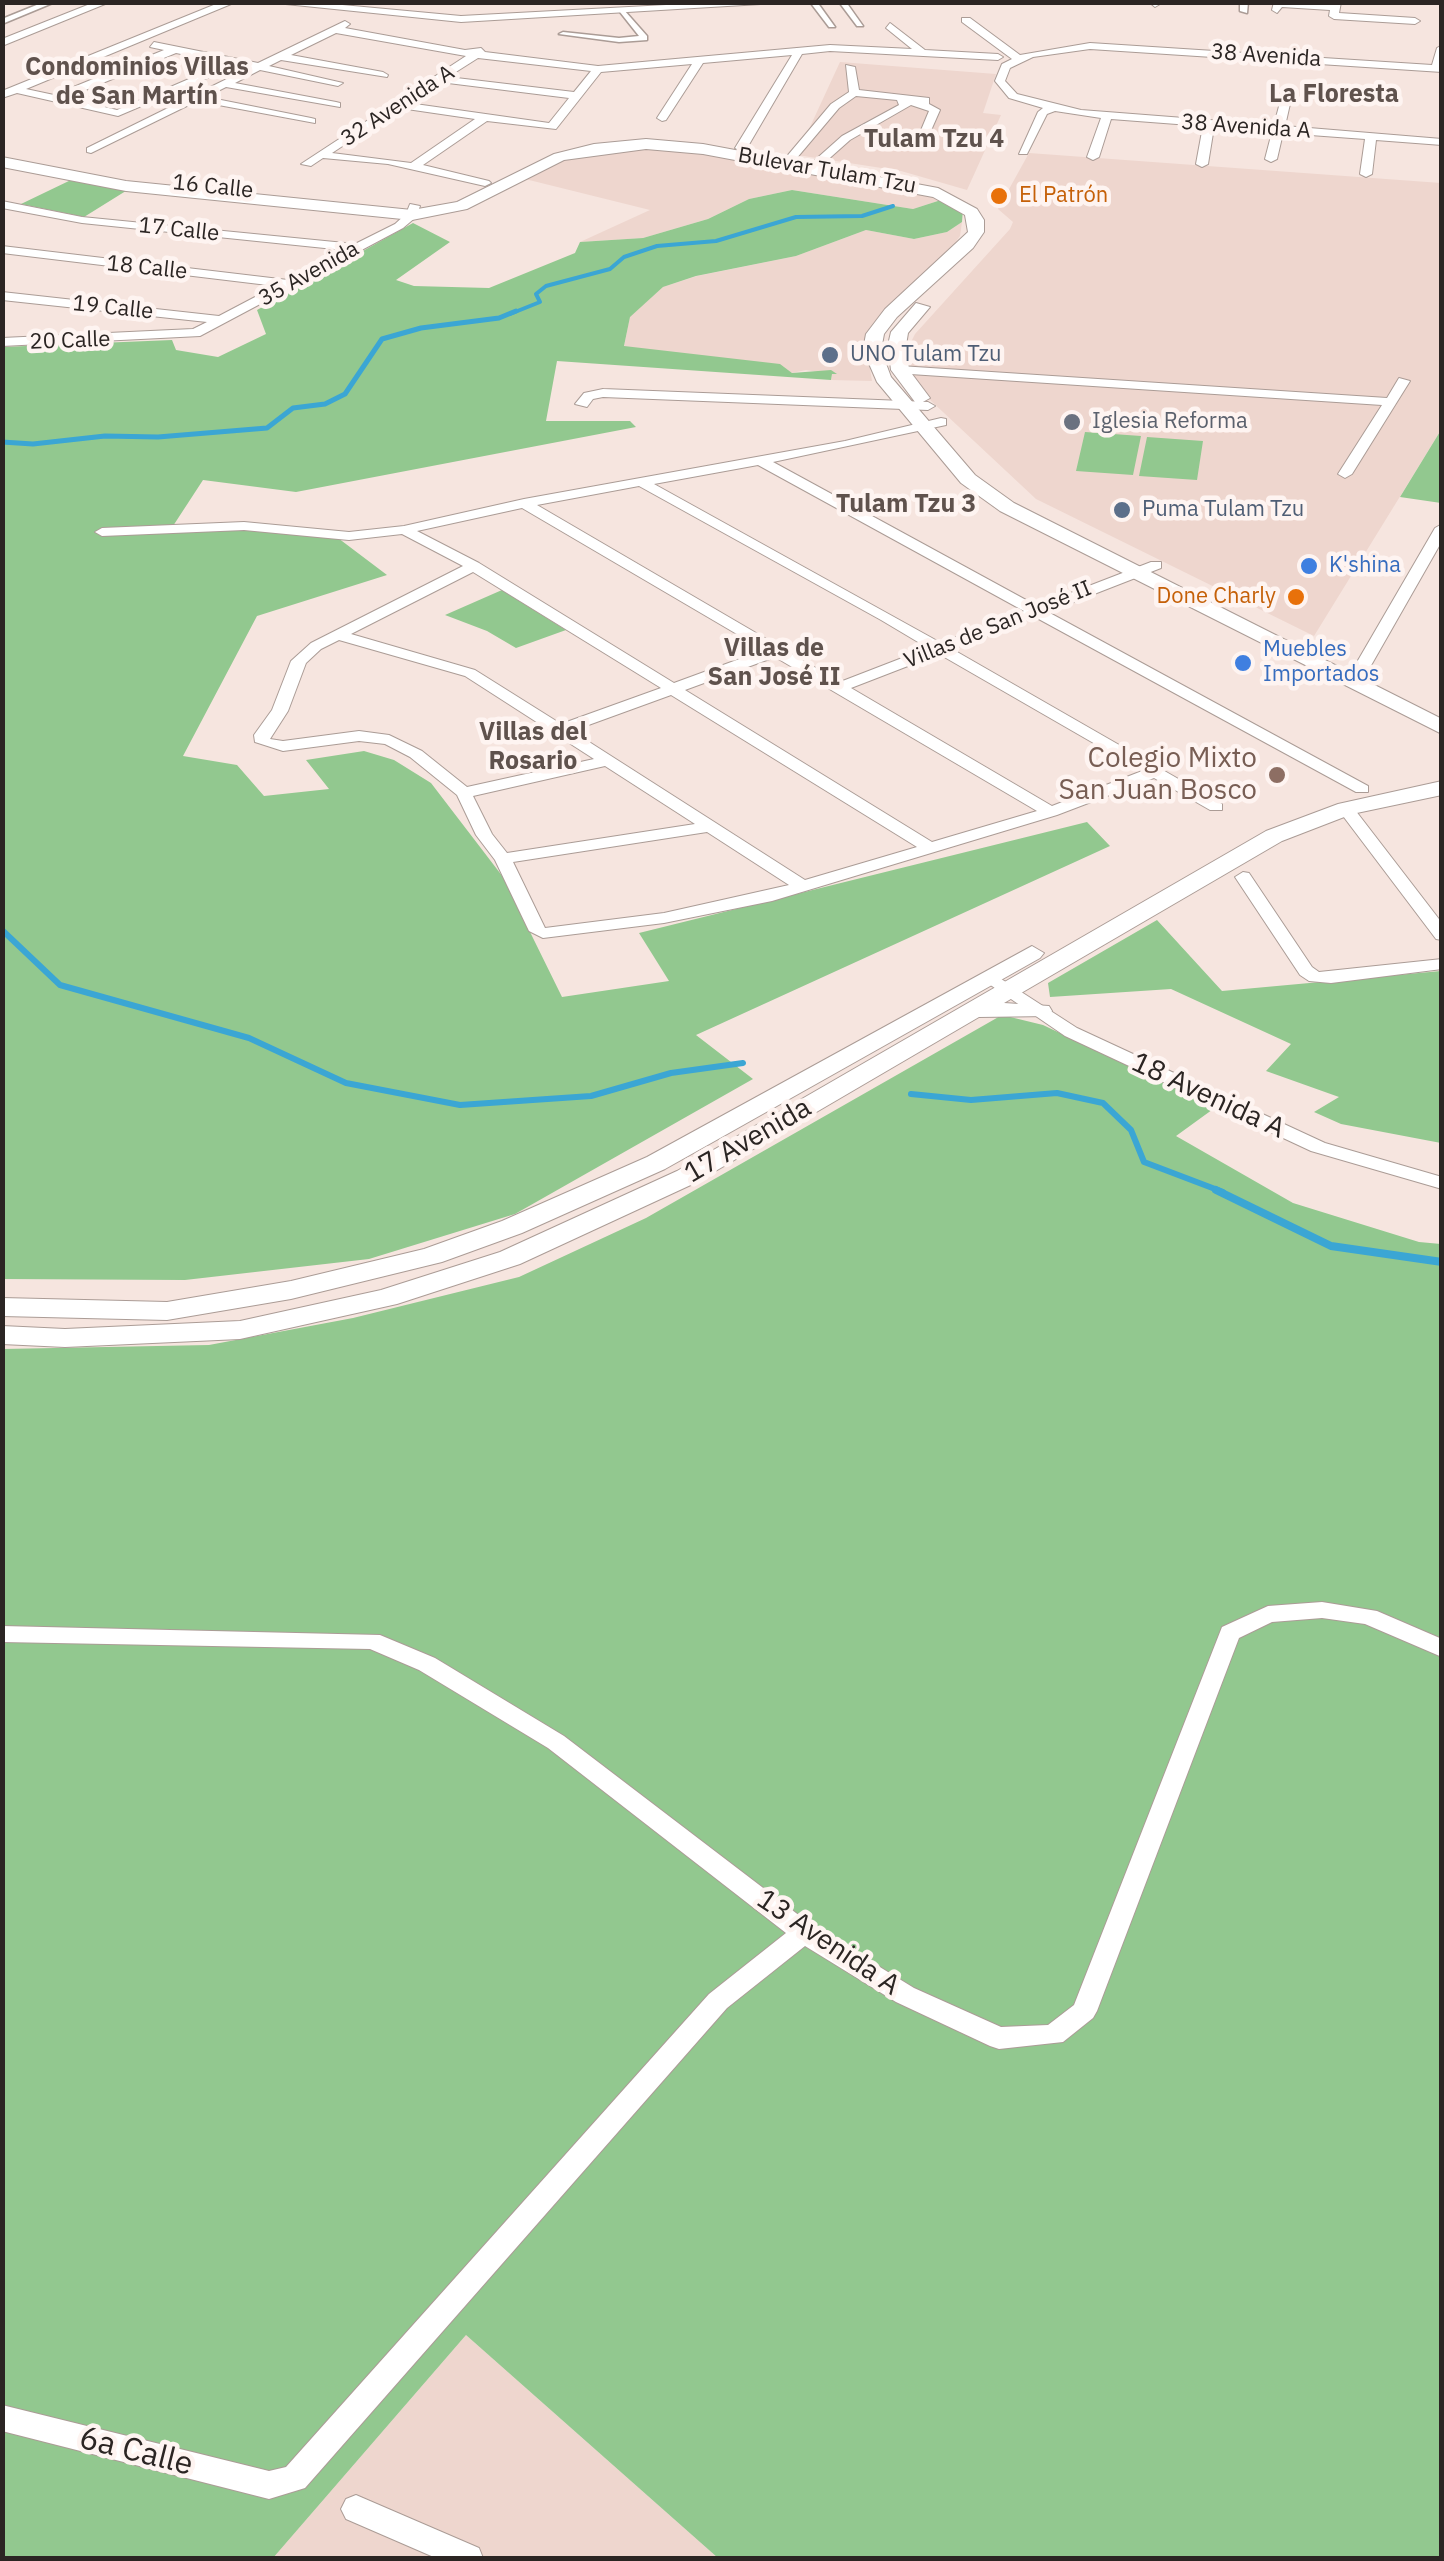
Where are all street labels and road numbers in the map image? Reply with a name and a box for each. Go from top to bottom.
street label: 38 Avenida [1210,39,1322,73]
street label: 32 Avenida A [336,60,460,152]
street label: 38 Avenida A [1180,109,1312,145]
street label: Bulevar Tulam Tzu [736,142,918,200]
street label: 16 Calle [171,170,255,204]
street label: 17 Calle [137,213,221,247]
street label: 35 Avenida [254,236,364,312]
street label: 18 Calle [105,251,189,285]
street label: 19 Calle [71,291,155,325]
street label: 20 Calle [29,326,111,356]
street label: Villas de San José II [900,575,1096,675]
street label: 18 Avenida A [1126,1046,1290,1146]
street label: 17 Avenida [679,1091,817,1191]
street label: 13 Avenida A [750,1883,906,2003]
street label: 6a Calle [75,2419,197,2485]

